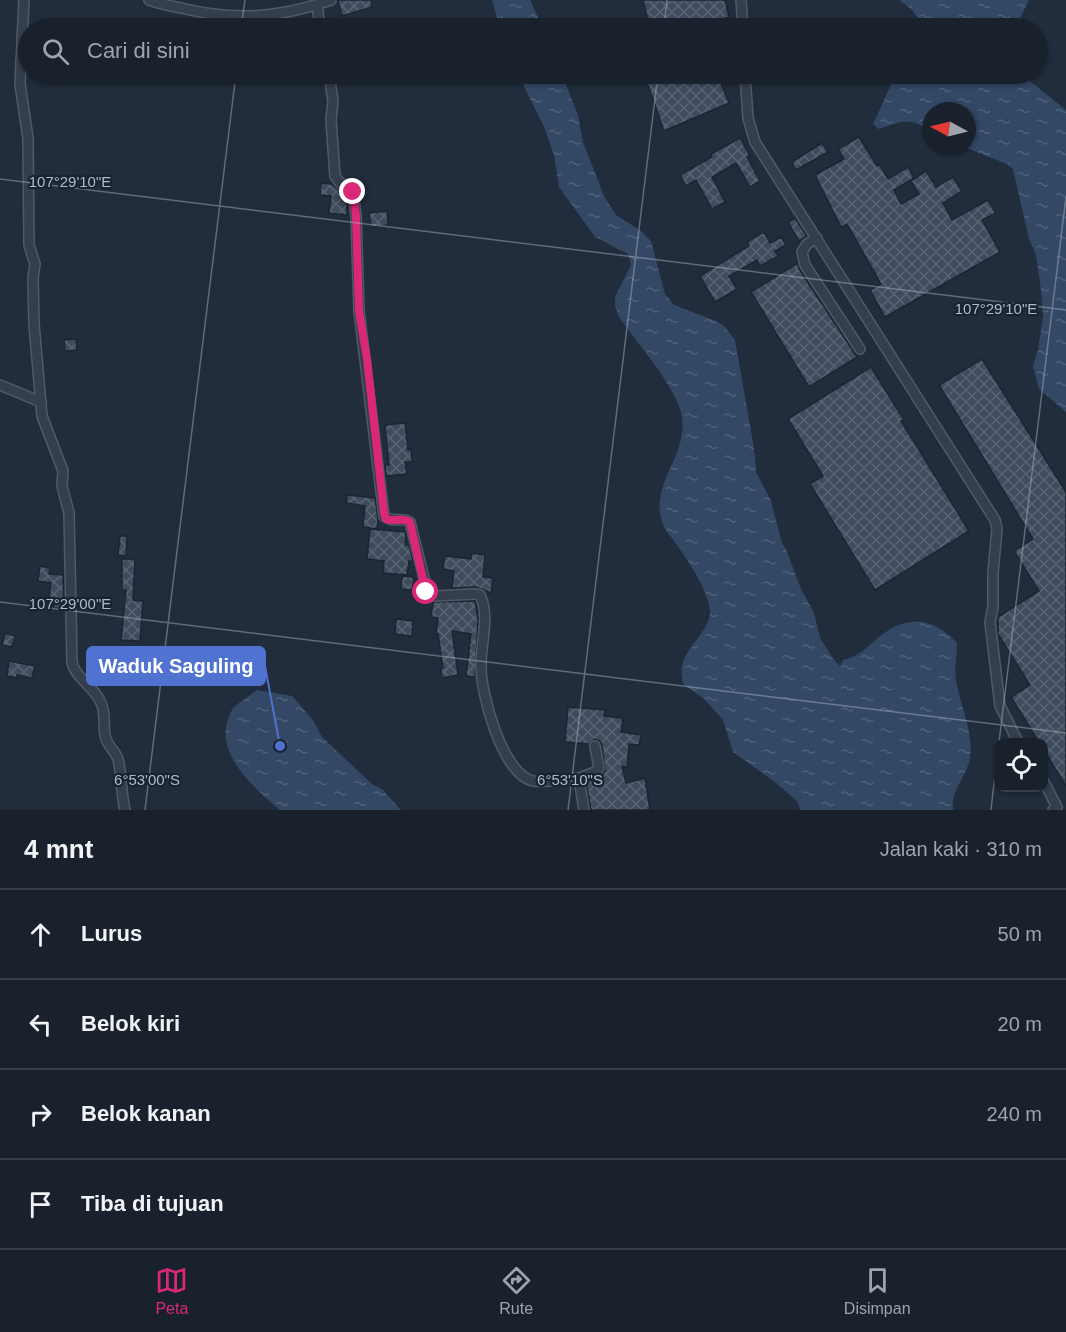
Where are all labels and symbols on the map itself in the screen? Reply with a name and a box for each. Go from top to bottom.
north arrow [922,102,976,156]
text: 107°29'10"E [29,173,111,190]
route end [339,178,365,204]
text: 107°29'10"E [955,300,1037,317]
route start [412,578,438,604]
text: 107°29'00"E [29,595,111,612]
callout: Waduk Saguling [87,647,265,685]
text: Waduk Saguling [99,655,253,677]
text: 6°53'00"S [114,771,180,788]
text: 6°53'10"S [537,771,603,788]

